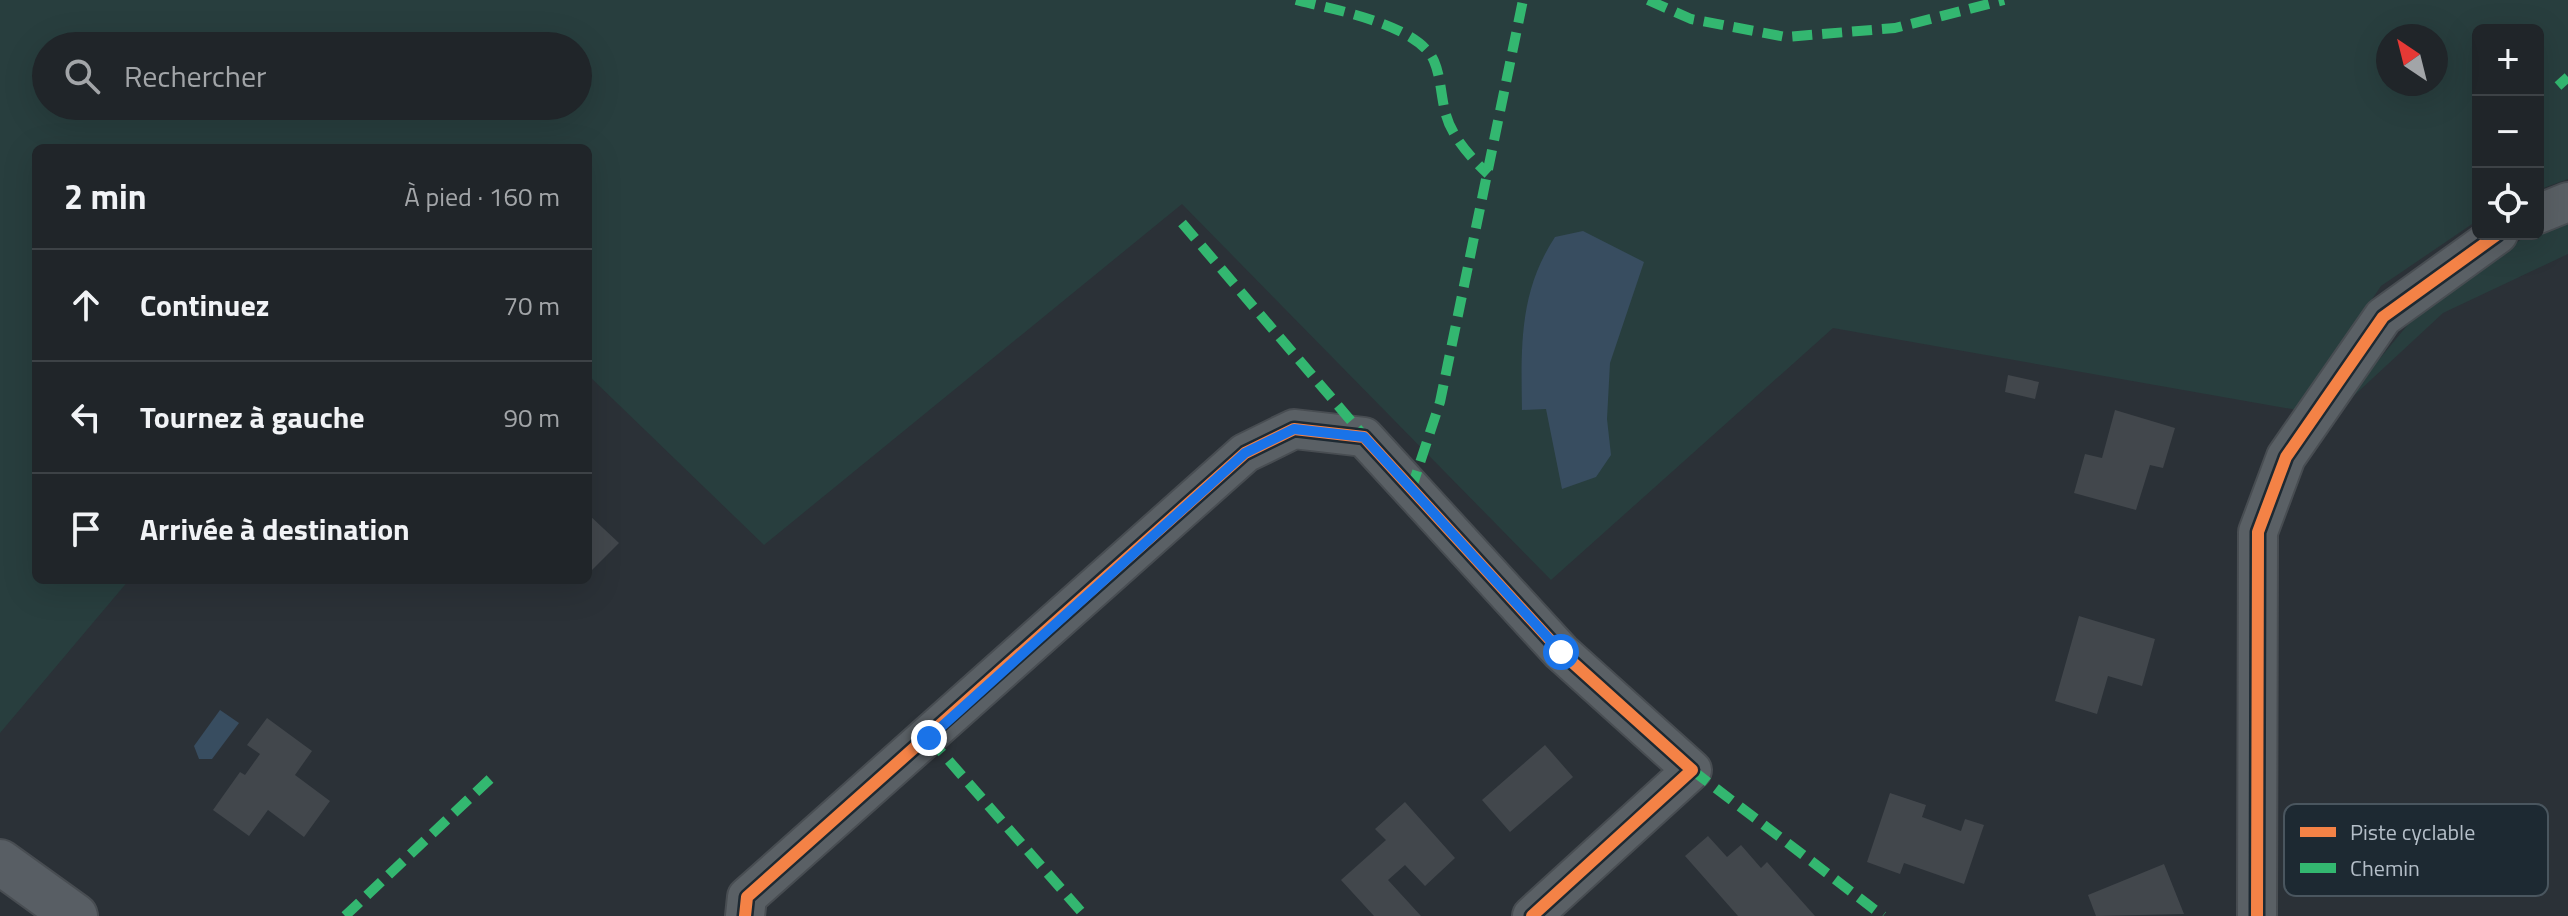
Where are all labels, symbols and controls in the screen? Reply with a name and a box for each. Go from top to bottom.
north arrow [2376,24,2448,96]
map controls [2472,24,2544,240]
button: + [2472,24,2544,96]
search box [32,32,592,120]
text: Rechercher [124,53,267,99]
icon: search [60,54,104,98]
button: − [2472,96,2544,168]
button: locate [2472,168,2544,240]
text: 2 min [64,170,147,222]
text: À pied · 160 m [404,177,560,216]
text: Continuez [140,282,269,328]
icon: ahead [64,283,108,327]
text: 70 m [503,286,560,325]
text: Tournez à gauche [140,394,365,440]
icon: left [64,395,108,439]
text: 90 m [503,398,560,437]
text: Arrivée à destination [140,506,410,552]
icon: arrive [64,507,108,551]
route start [1543,634,1579,670]
route end [911,720,947,756]
legend [2284,804,2548,896]
text: Piste cyclable [2350,815,2475,849]
text: Chemin [2350,851,2420,885]

